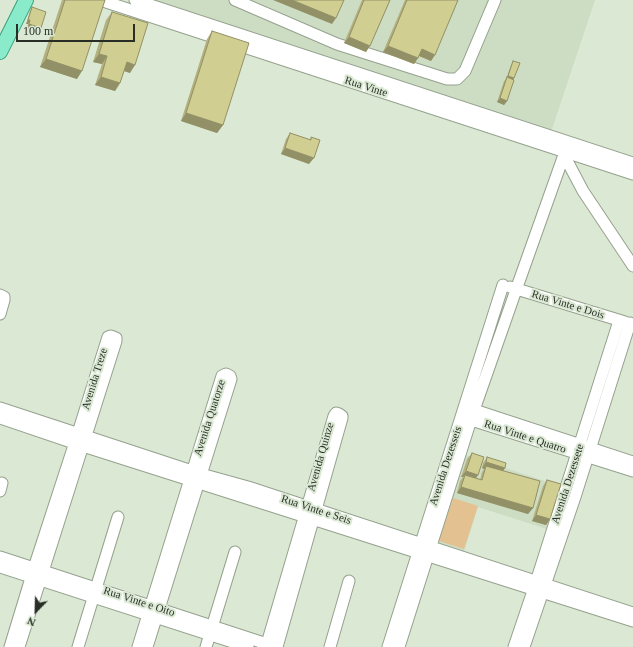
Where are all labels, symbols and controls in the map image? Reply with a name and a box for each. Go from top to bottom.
scale bar [18,16,137,42]
text: 100 m [23,24,53,38]
street label: Rua Vinte [343,74,389,100]
street label: Rua Vinte e Dois [530,288,606,322]
street label: Avenida Treze [79,347,111,411]
street label: Avenida Quatorze [191,378,229,458]
street label: Rua Vinte e Quatro [482,418,568,456]
street label: Avenida Quinze [305,421,337,493]
street label: Avenida Dezesseis [427,425,465,507]
street label: Avenida Dezessete [549,442,587,526]
street label: Rua Vinte e Seis [279,492,353,528]
street label: Rua Vinte e Oito [102,584,176,620]
north arrow [16,591,56,631]
text: N [25,615,37,629]

